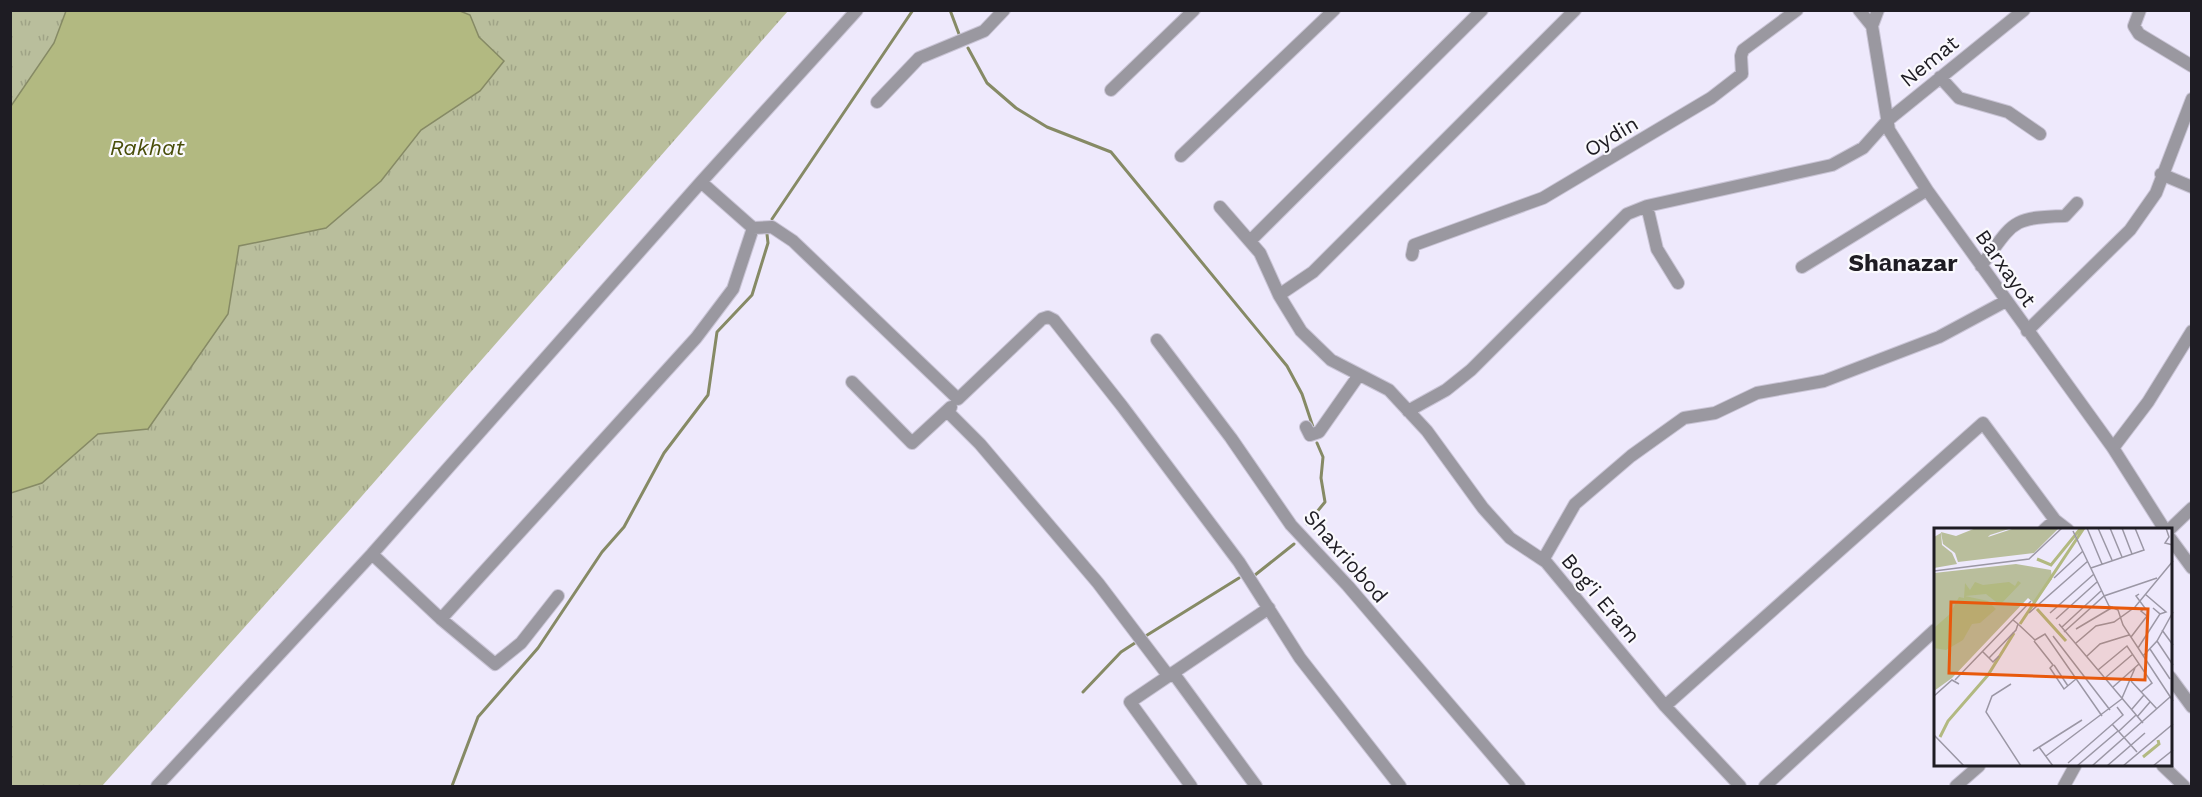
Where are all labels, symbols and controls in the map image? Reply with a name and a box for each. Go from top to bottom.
street label: Nemat [1895,30,1963,92]
street label: Oydin [1580,110,1642,162]
water label: Rakhat [110,135,185,160]
street label: Barxayot [1970,225,2042,312]
district label: Shаnazar [1848,249,1958,277]
street label: Shaxriobod [1299,504,1393,608]
inset map [1934,528,2172,767]
street label: Bog'i Eram [1556,548,1646,648]

